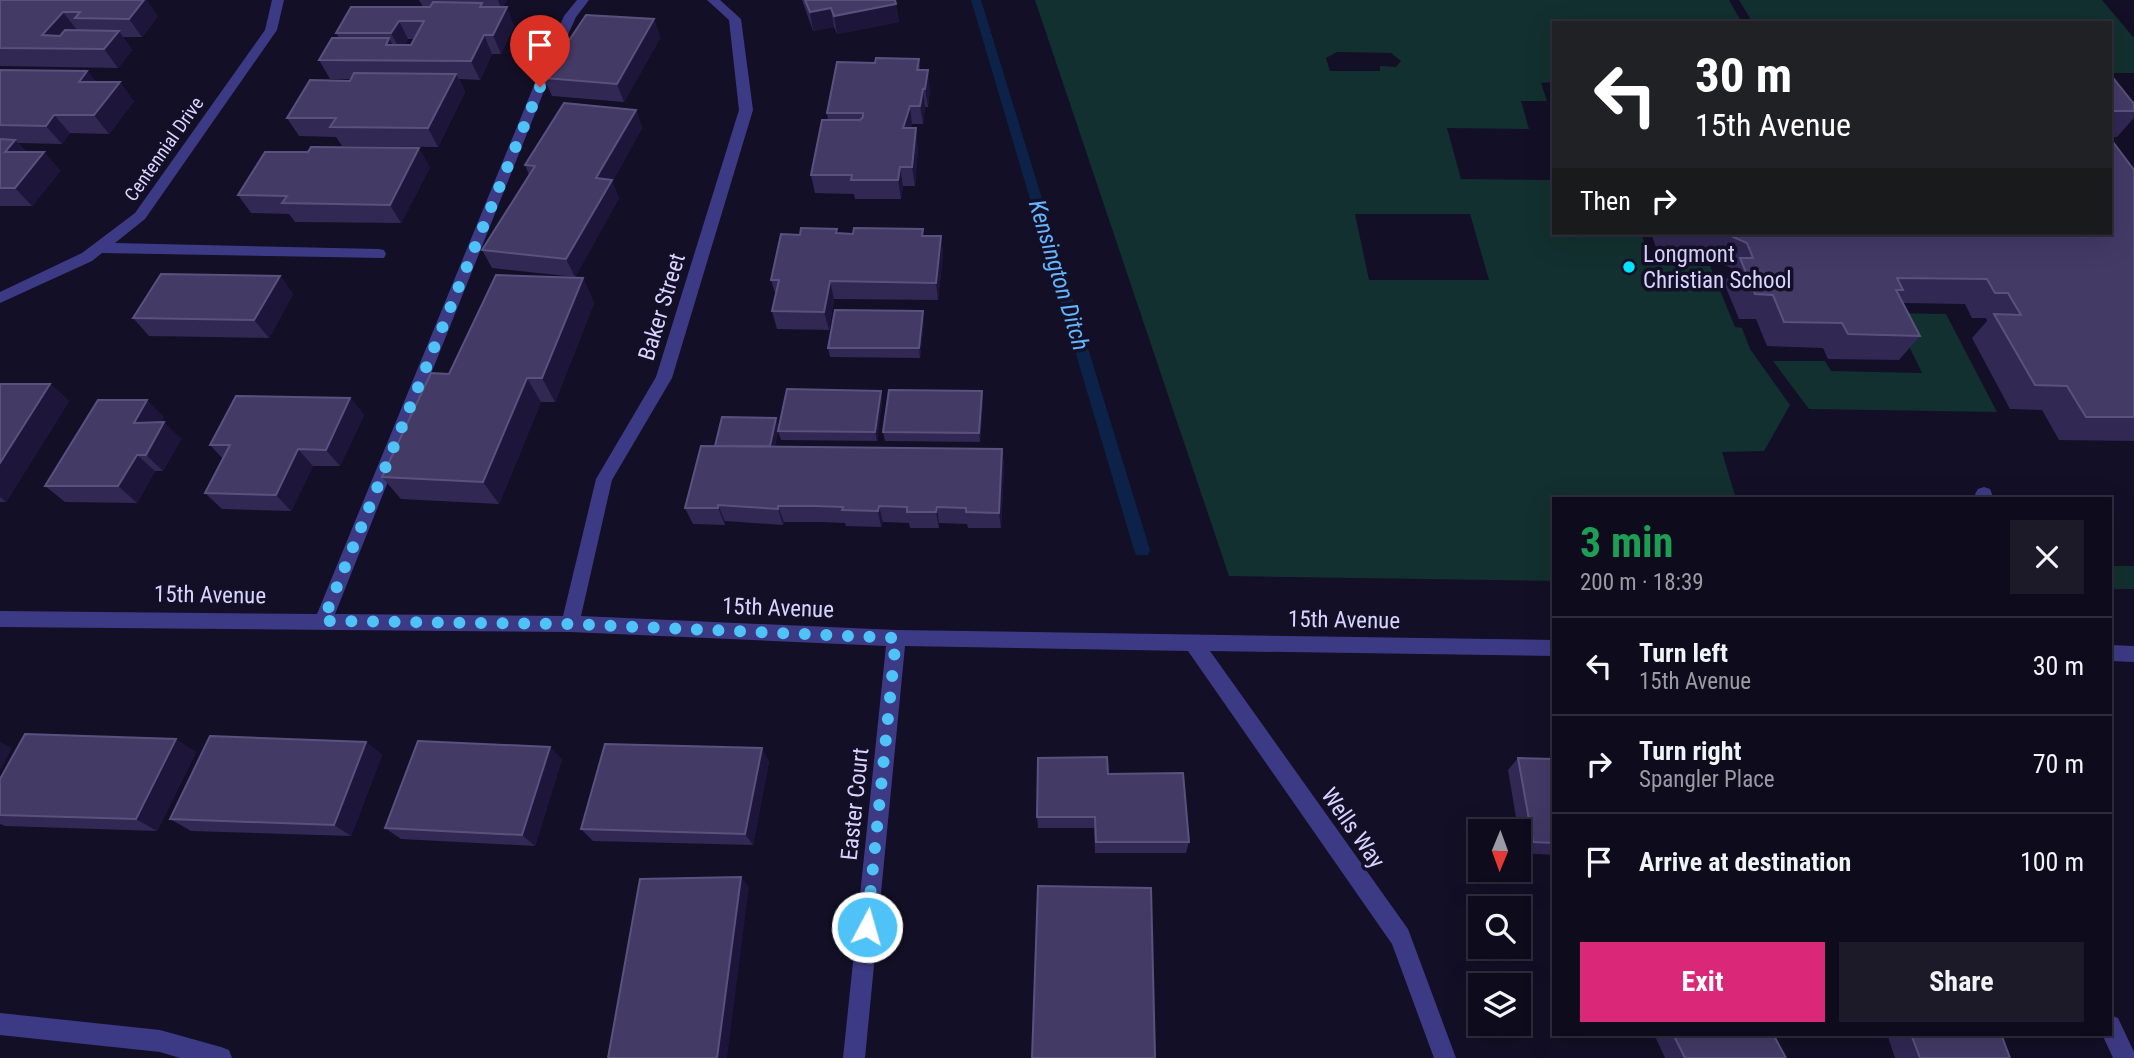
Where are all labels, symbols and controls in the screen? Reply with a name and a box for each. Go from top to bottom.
pin [510,15,570,87]
icon: arrive [521,26,559,64]
text: 30 m [1695,47,1792,104]
icon: left [1580,49,1671,140]
street label: Centennial Drive [120,92,208,206]
text: 15th Avenue [1695,106,1851,144]
icon: right [1645,182,1683,220]
text: Then [1580,186,1631,216]
water label: Kensington Ditch [1023,196,1095,354]
place label: Longmont Christian School [1643,241,1791,294]
street label: Baker Street [633,250,691,364]
marker: Longmont Christian School [1621,259,1637,275]
text: 3 min [1580,518,1673,567]
button: close [2010,520,2084,594]
text: 200 m · 18:39 [1580,569,1704,596]
street label: 15th Avenue [154,581,266,609]
street label: 15th Avenue [722,593,834,623]
street label: 15th Avenue [1288,606,1400,634]
text: Turn left [1639,638,1728,668]
icon: left [1580,647,1618,685]
text: 30 m [2033,651,2084,681]
text: 15th Avenue [1639,668,1751,695]
text: Turn right [1639,736,1741,766]
icon: right [1580,745,1618,783]
street label: Easter Court [836,746,874,862]
text: 70 m [2033,749,2084,779]
text: Spangler Place [1639,766,1775,793]
street label: Wells Way [1316,783,1391,874]
north arrow [1468,819,1531,882]
map controls [1468,819,1531,1036]
icon: arrive [1580,843,1618,881]
text: Arrive at destination [1639,847,1851,877]
text: 100 m [2020,847,2084,877]
position arrow [830,890,904,964]
button: search [1468,896,1531,959]
button: Exit [1580,942,1825,1022]
button: Share [1839,942,2084,1022]
button: layers [1468,973,1531,1036]

